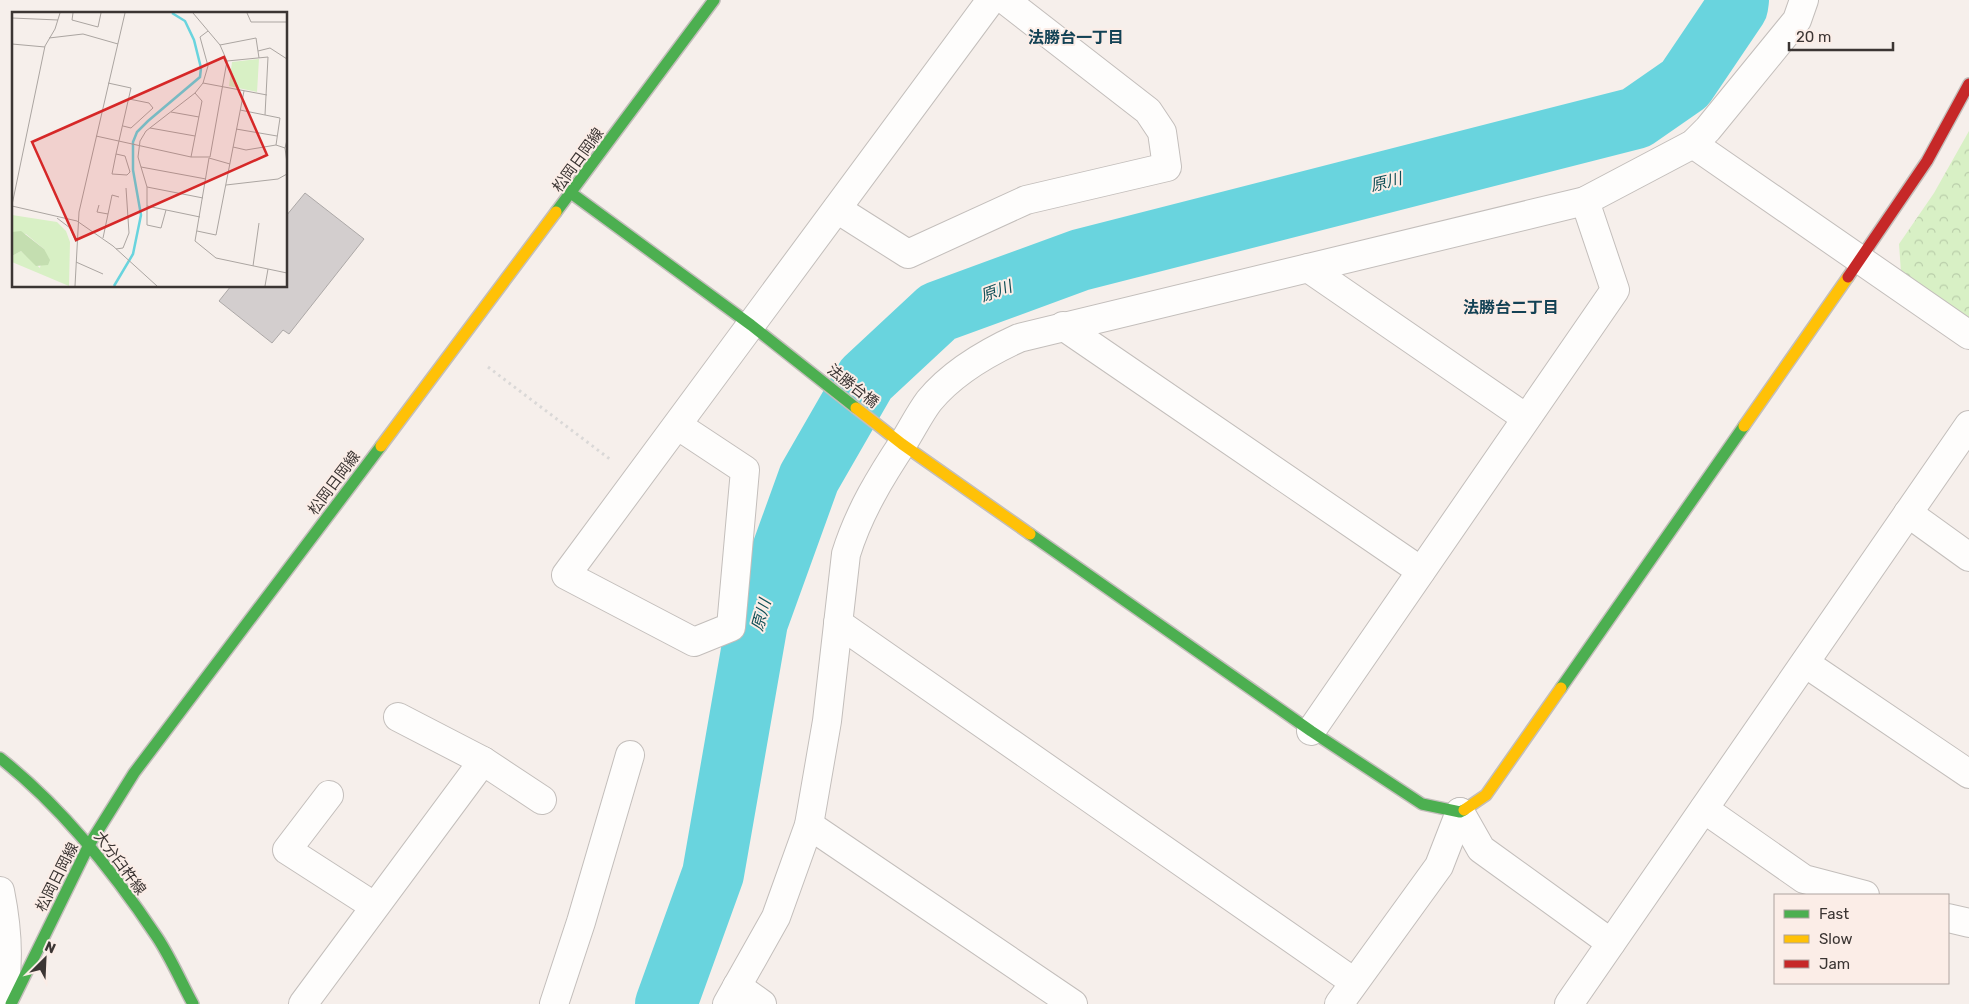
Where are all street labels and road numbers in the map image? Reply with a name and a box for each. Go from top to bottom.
street label: 松岡日岡線 [549,124,607,196]
street label: 法勝台橋 [824,360,882,412]
street label: 松岡日岡線 [304,448,364,518]
street label: 大分臼杵線 [90,828,150,898]
street label: 松岡日岡線 [32,839,82,915]

